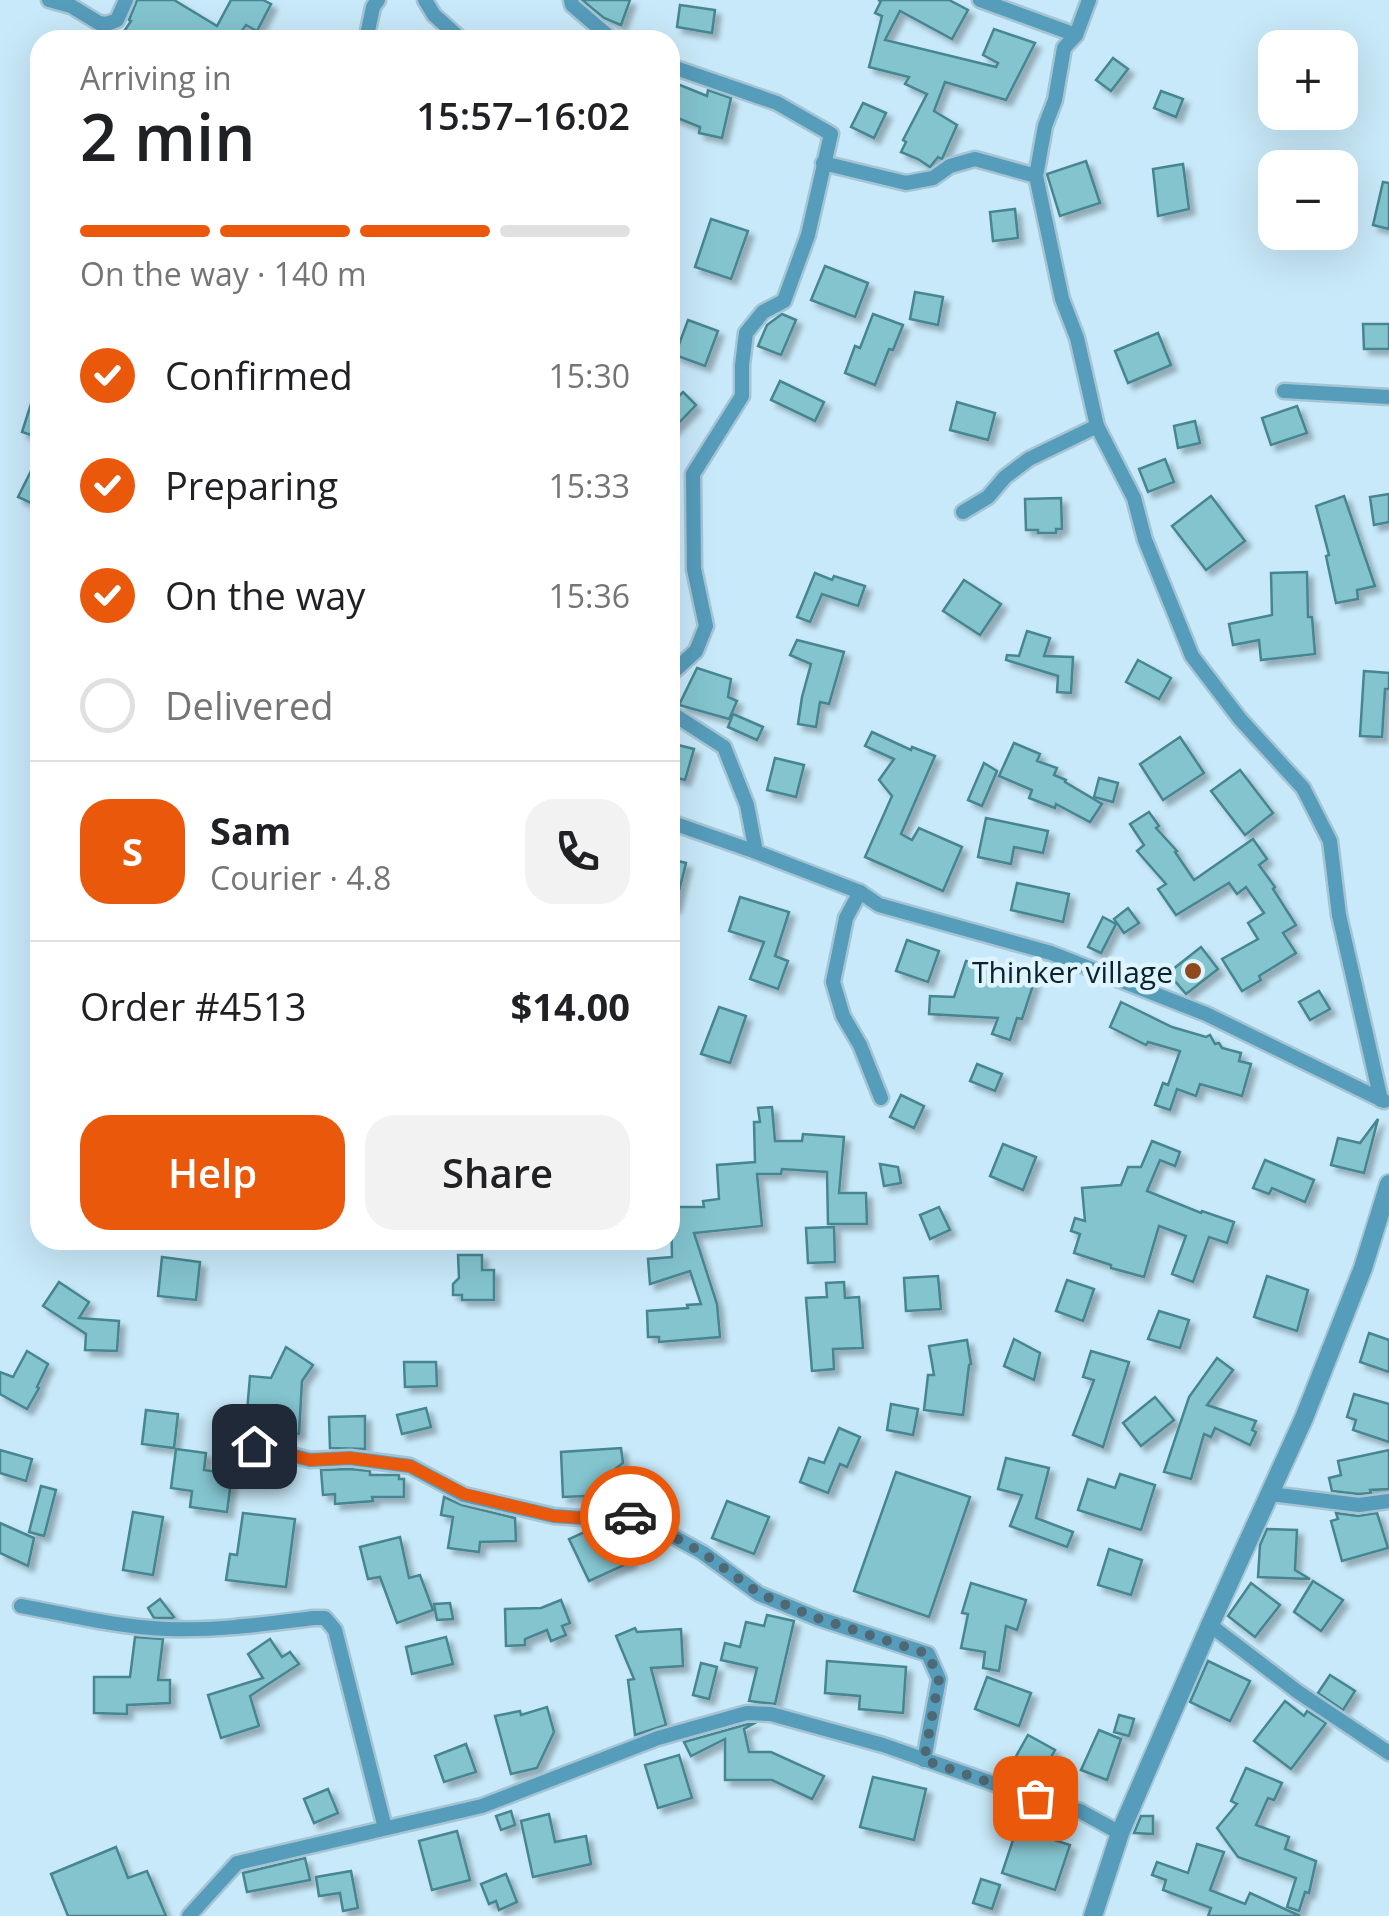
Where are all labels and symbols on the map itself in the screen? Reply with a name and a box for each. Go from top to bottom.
place label: Thinker village [972,951,1173,992]
marker: Thinker village [1182,960,1204,982]
pin [212,1404,297,1489]
courier [580,1466,680,1566]
pin [993,1756,1078,1841]

